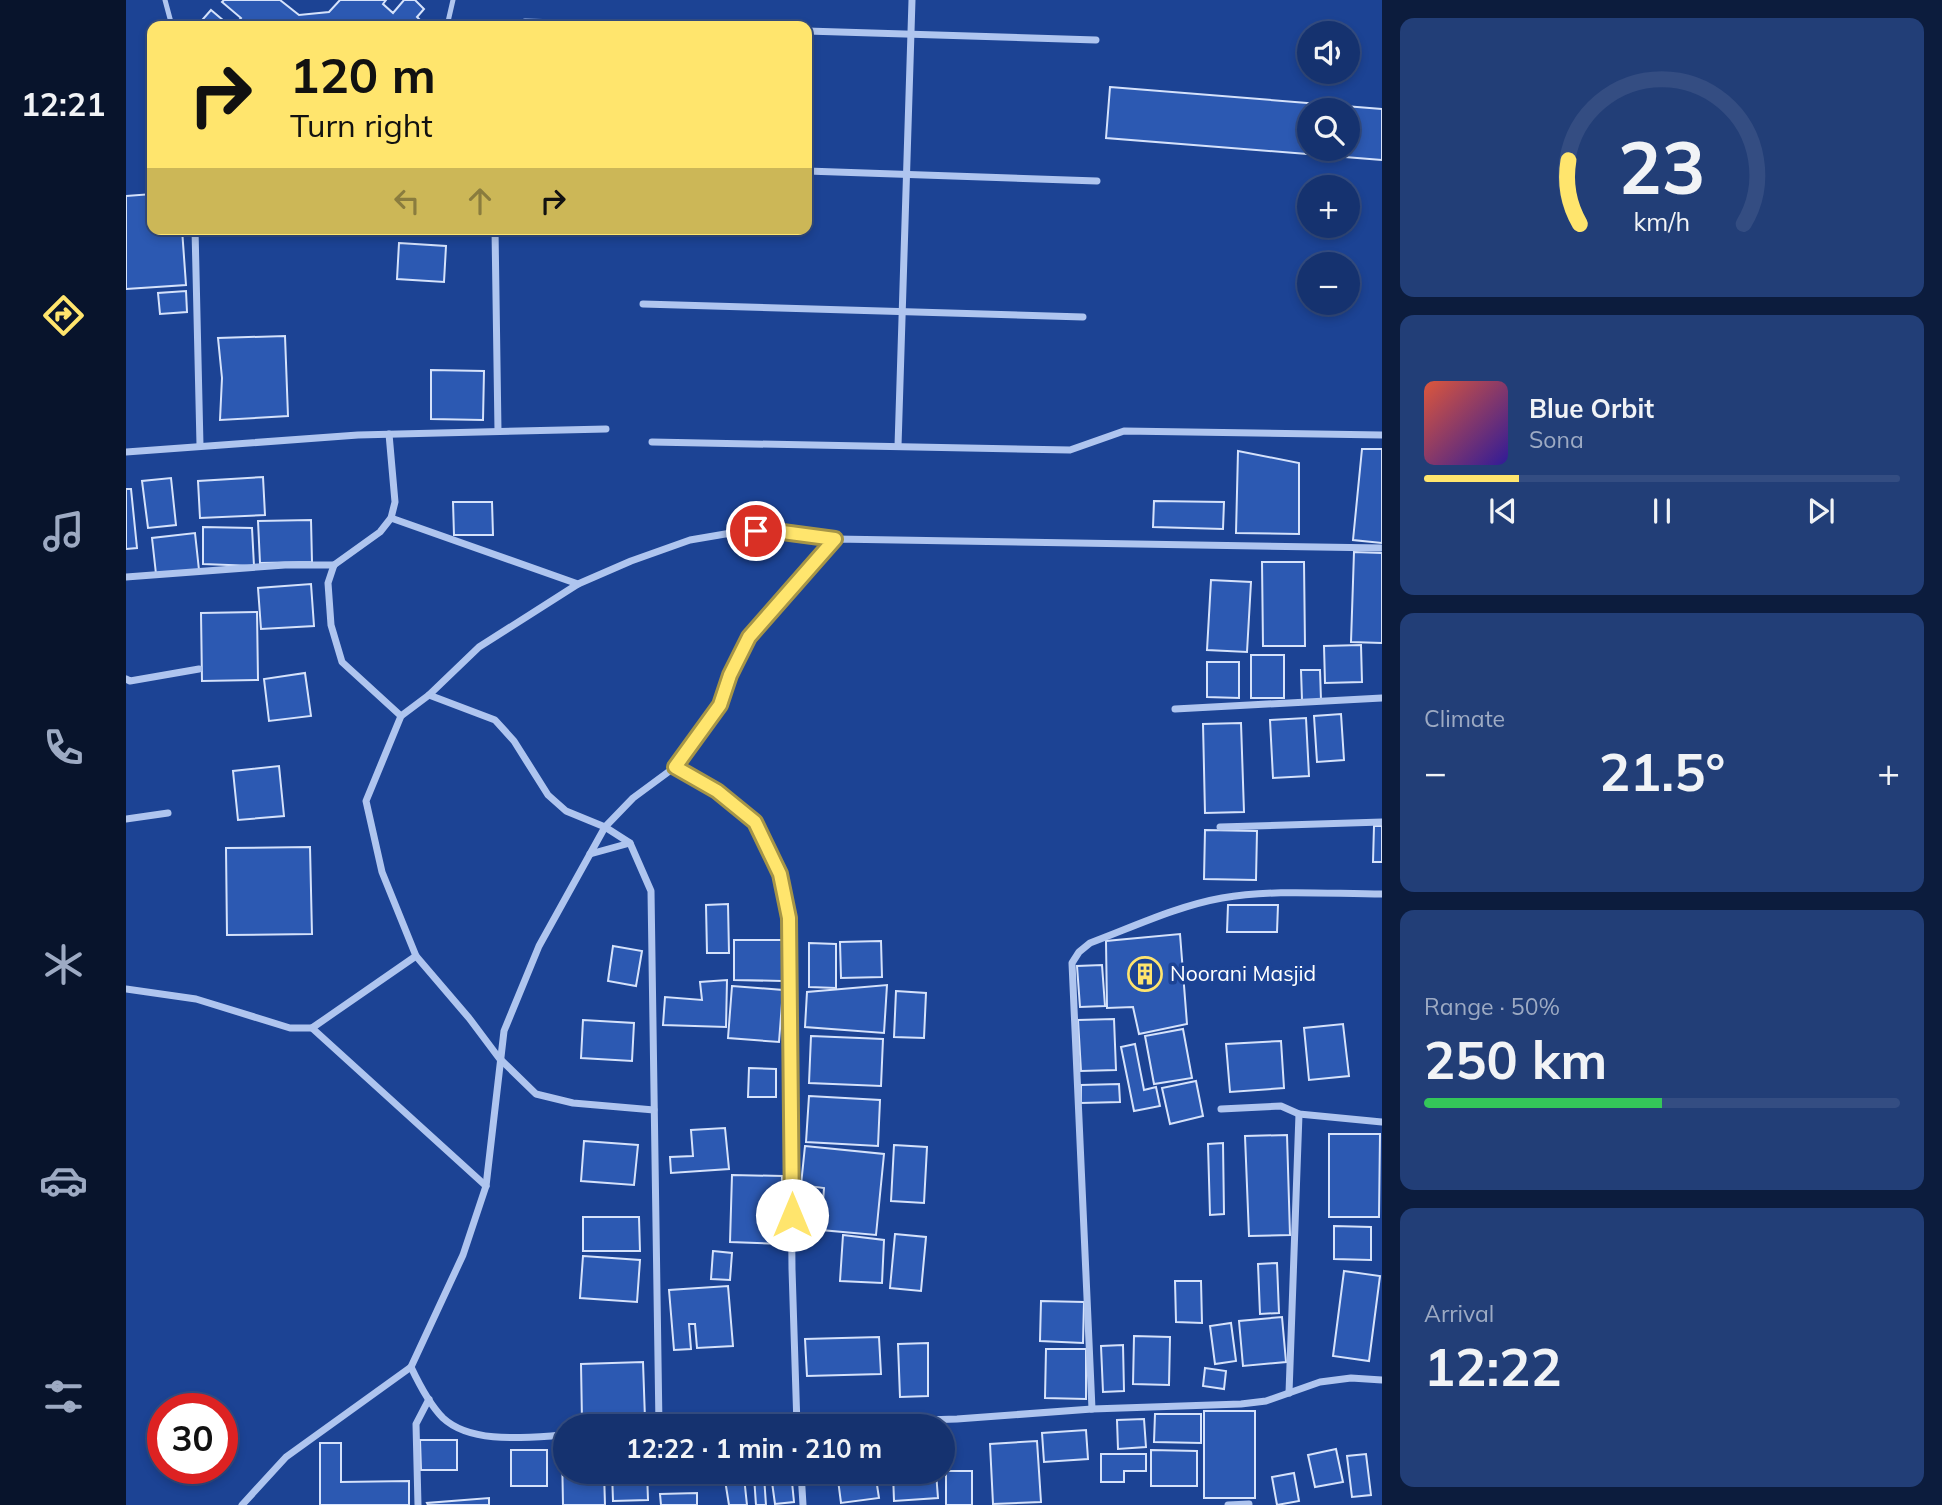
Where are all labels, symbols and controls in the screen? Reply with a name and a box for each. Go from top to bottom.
map controls [1297,21,1360,315]
button: sound [1297,21,1360,84]
text: 120 m [290,44,436,105]
icon: right [175,49,266,140]
text: 12:21 [21,84,105,124]
button: search [1297,98,1360,161]
text: Turn right [290,105,433,145]
text: 23 [1618,121,1706,212]
button: + [1297,175,1360,238]
icon: left [388,182,426,220]
icon: ahead [461,182,499,220]
icon: right [534,182,572,220]
text: km/h [1634,206,1690,237]
button: − [1297,252,1360,315]
icon: directions [39,291,88,340]
text: Blue Orbit [1529,392,1654,425]
text: Sona [1529,425,1584,454]
icon: previous [1484,492,1522,530]
icon: pause [1643,492,1681,530]
icon: next [1802,492,1840,530]
pin [726,501,786,561]
icon: music [39,507,88,556]
icon: arrive [737,512,775,550]
text: Climate [1424,704,1505,733]
icon: phone [39,723,88,772]
text: 21.5° [1599,739,1725,804]
text: − [1424,748,1447,796]
text: + [1877,748,1900,796]
icon: climate [39,940,88,989]
building icon: Noorani Masjid [1126,955,1164,993]
place label: Noorani Masjid [1170,960,1316,986]
text: Range · 50% [1424,992,1560,1021]
text: 250 km [1424,1027,1607,1092]
icon: car [39,1156,88,1205]
position arrow [755,1178,829,1252]
text: Arrival [1424,1299,1494,1328]
text: 12:22 [1424,1334,1562,1399]
icon: filters [39,1372,88,1421]
speed limit sign: 30 [147,1393,238,1484]
text: 12:22 · 1 min · 210 m [626,1432,882,1465]

